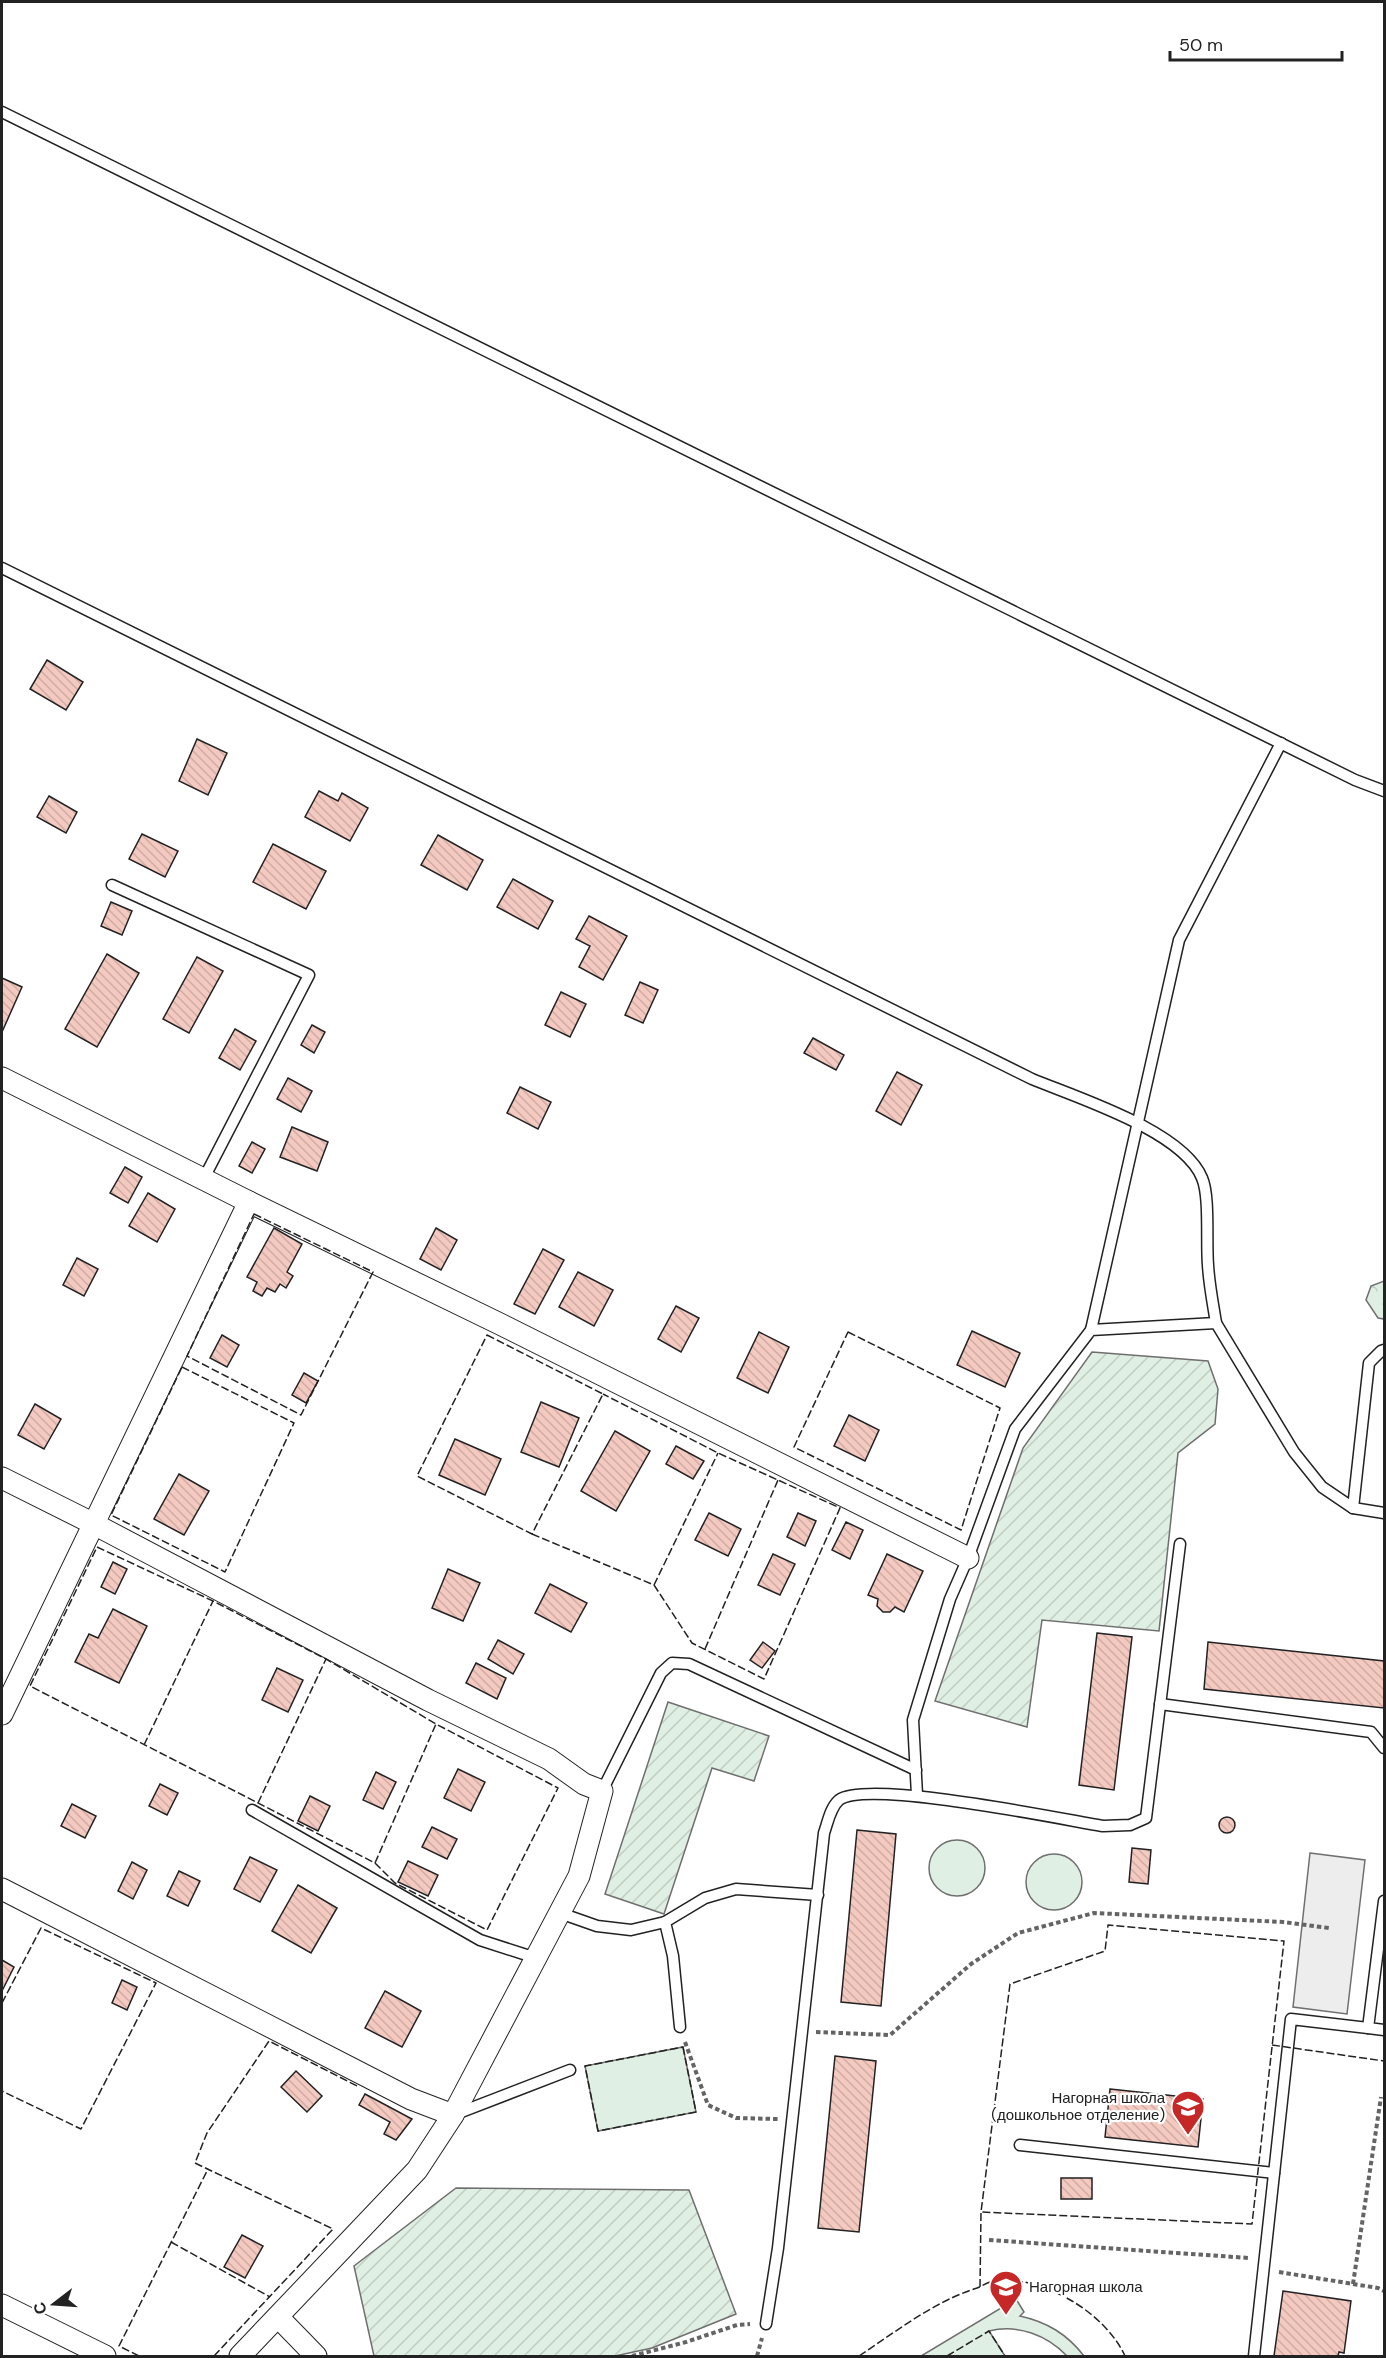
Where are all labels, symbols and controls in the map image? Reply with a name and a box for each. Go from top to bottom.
scale bar [1170,24,1342,62]
text: 50 m [1179,33,1223,57]
place label: Нагорная школа (дошкольное отделение) [991,2088,1166,2125]
school or university icon: Нагорная школа (дошкольное отделение) [1170,2089,1206,2136]
school or university icon: Нагорная школа [988,2269,1024,2316]
north arrow [24,2274,84,2334]
place label: Нагорная школа [1029,2277,1143,2297]
text: С [28,2299,52,2317]

